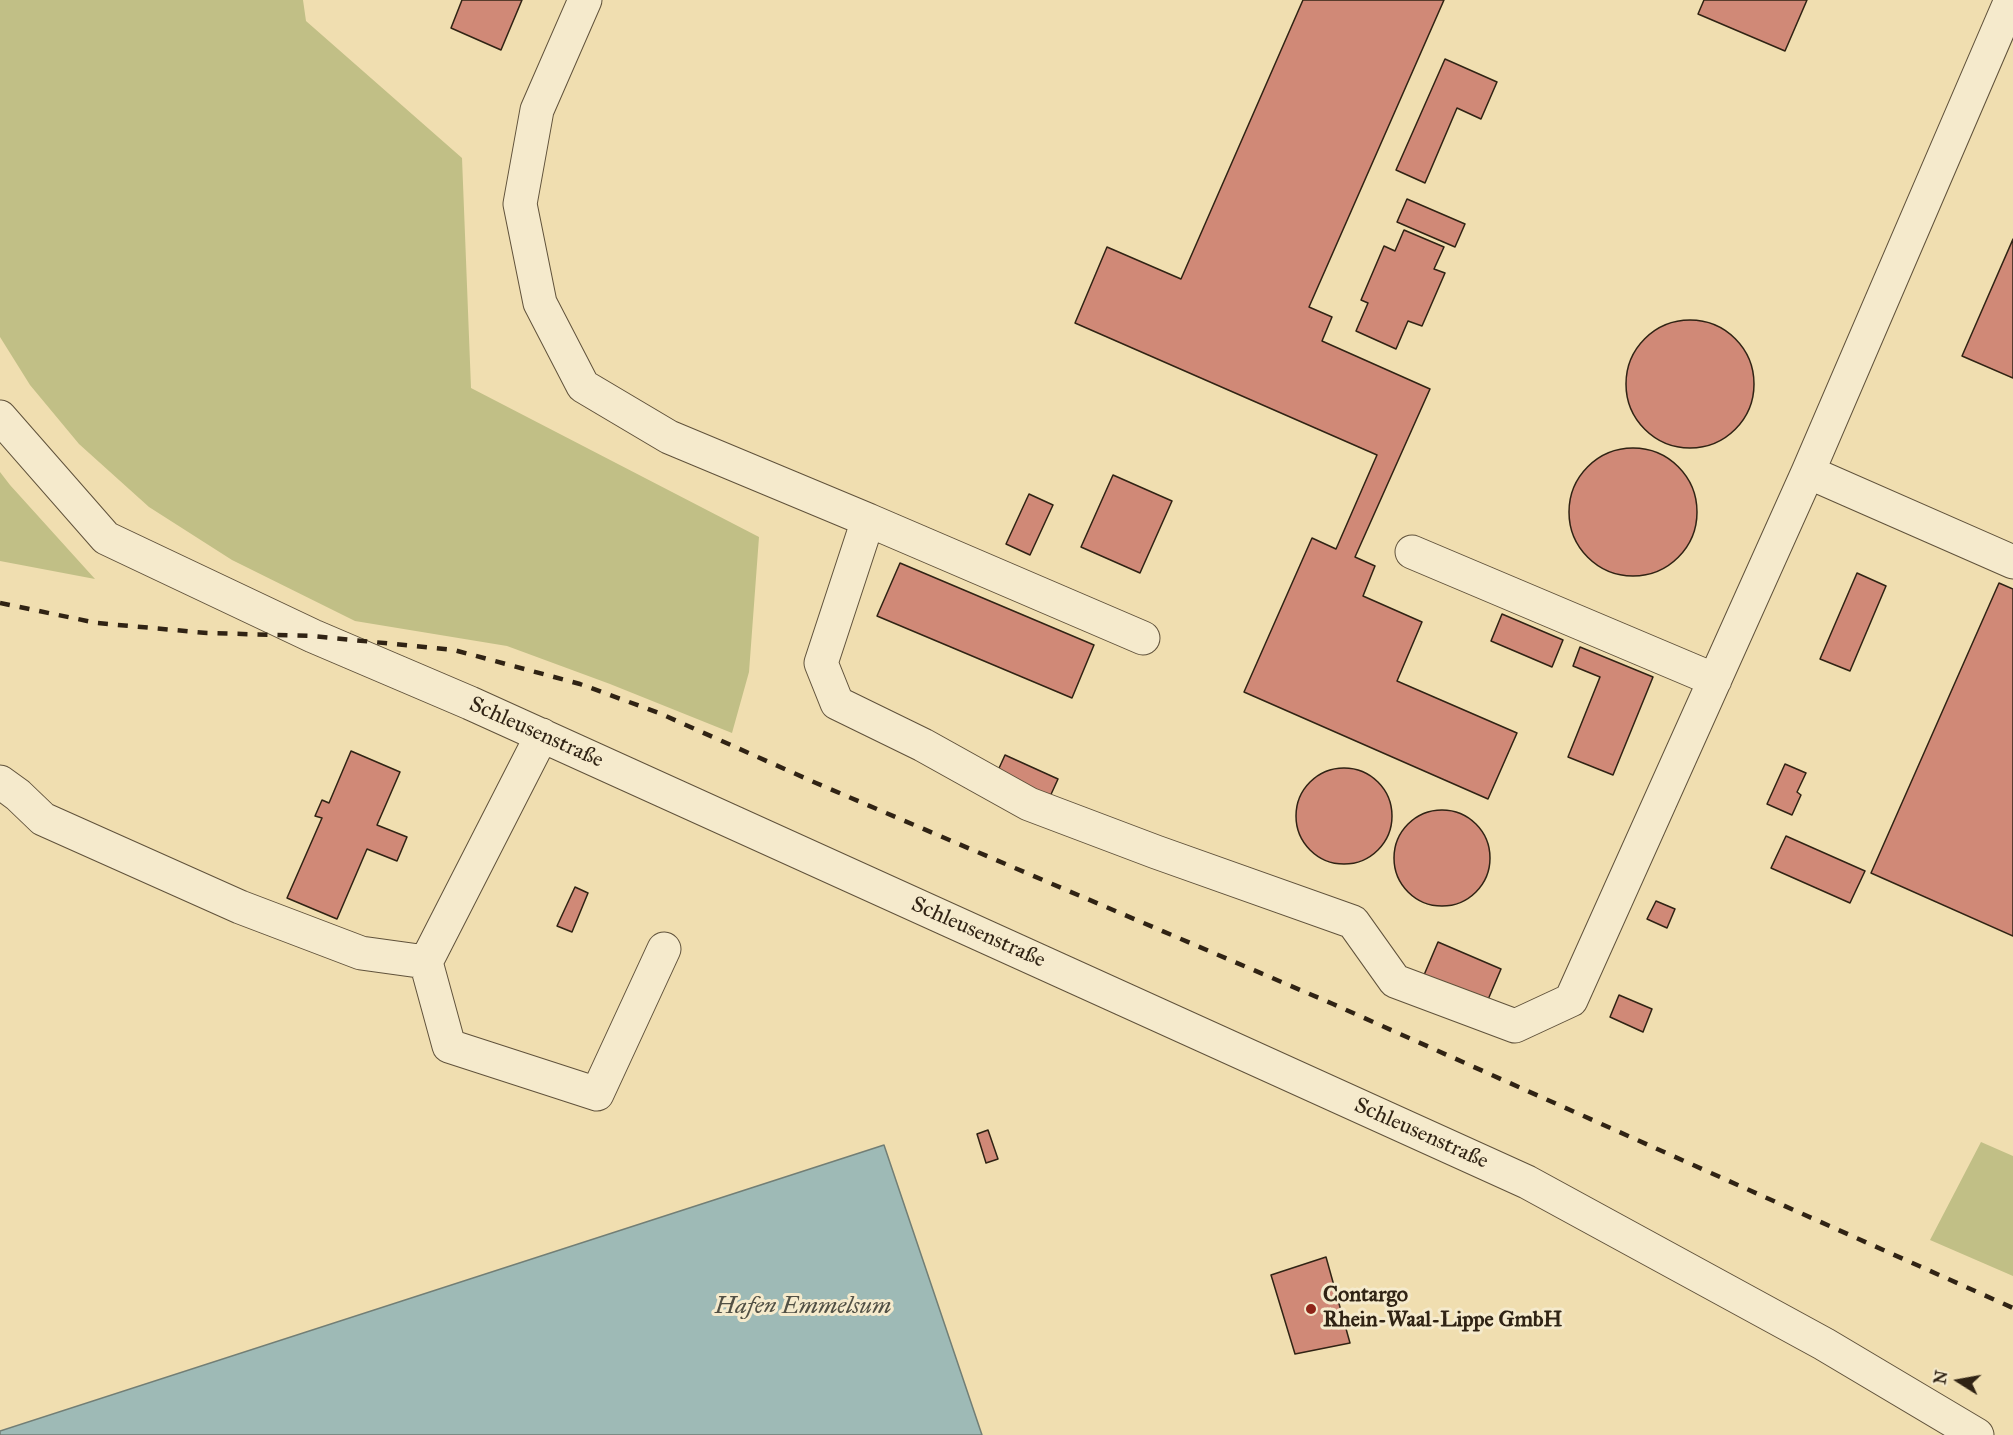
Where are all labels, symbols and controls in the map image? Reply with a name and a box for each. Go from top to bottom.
street label: Schleusenstraße [465,692,607,774]
street label: Schleusenstraße [907,892,1049,974]
street label: Schleusenstraße [1350,1093,1492,1175]
place label: Contargo Rhein-Waal-Lippe GmbH [1323,1283,1562,1334]
water label: Hafen Emmelsum [715,1293,891,1321]
marker: Contargo Rhein-Waal-Lippe GmbH [1304,1302,1318,1316]
north arrow [1929,1351,1989,1411]
text: N [1930,1369,1951,1386]

